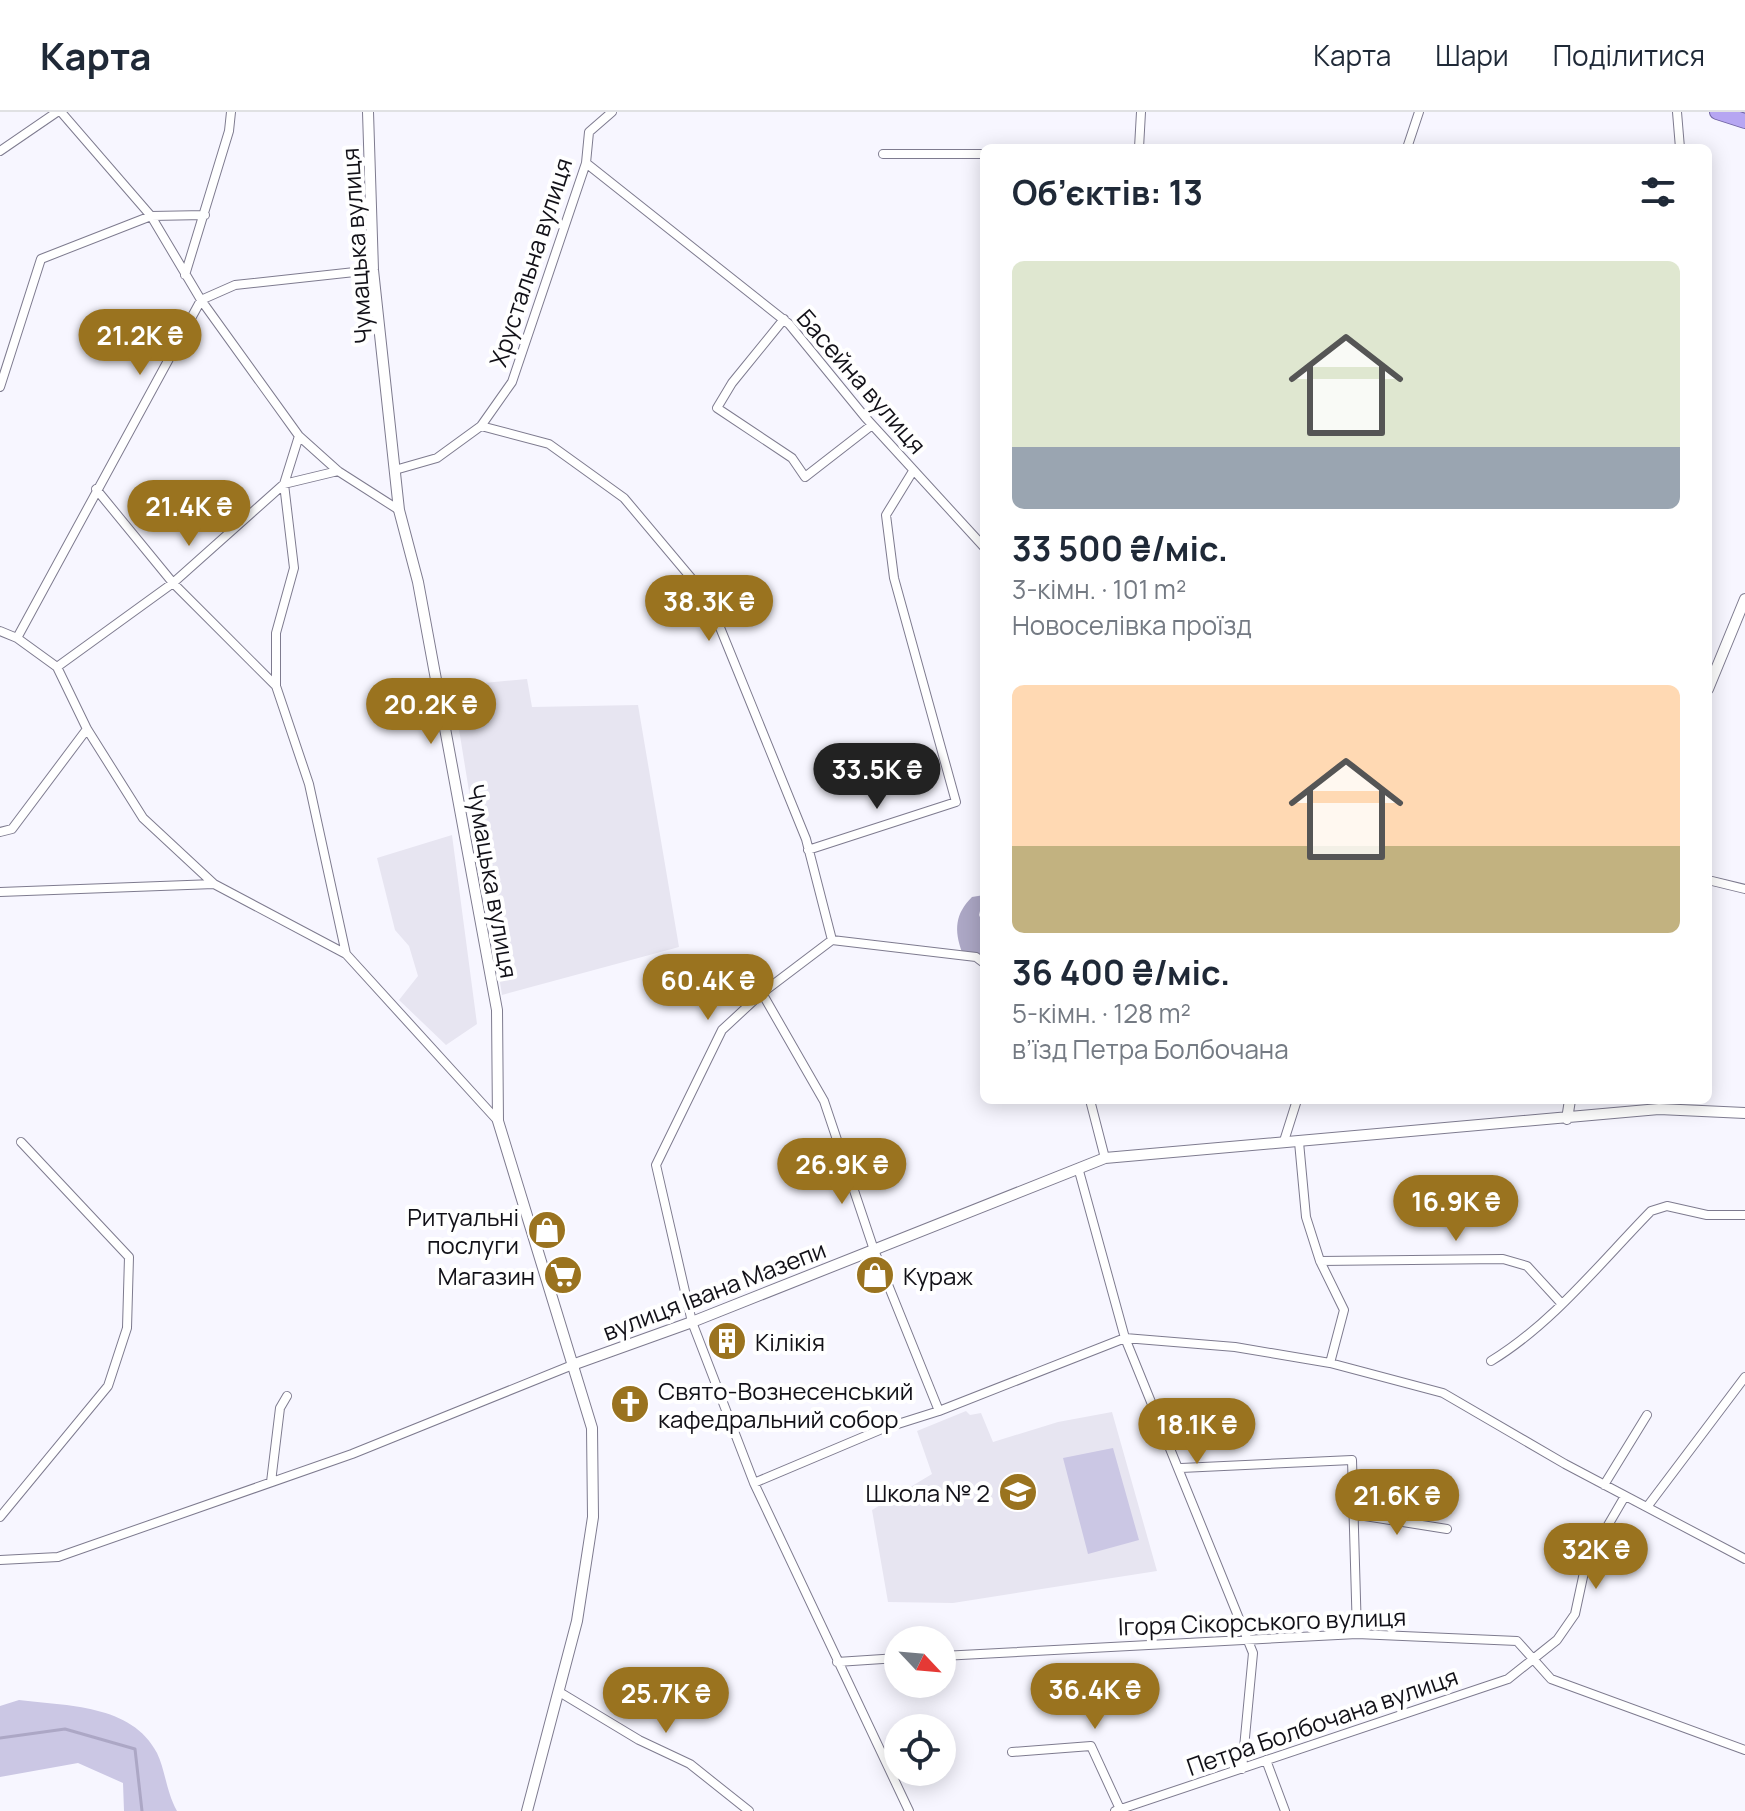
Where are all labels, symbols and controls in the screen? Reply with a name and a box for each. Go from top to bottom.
text: Карта [40,29,152,81]
text: Карта [1313,36,1391,74]
text: Шари [1435,36,1509,74]
text: Поділитися [1553,36,1705,74]
street label: Чумацька вулиця [333,147,379,345]
street label: Хрустальна вулиця [481,153,579,371]
text: Об’єктів: 13 [1012,169,1203,215]
icon: filters [1636,170,1680,214]
street label: Басейна вулиця [790,302,934,460]
pin: 21.2K ₴ [66,309,214,377]
icon: home [1274,313,1418,457]
text: 21.2K ₴ [97,317,184,353]
pin: 21.4K ₴ [115,480,263,548]
text: 21.4K ₴ [145,488,233,524]
text: 33 500 ₴/міс. [1012,525,1228,571]
text: 3-кімн. · 101 m² [1012,571,1186,607]
pin: 38.3K ₴ [635,575,783,643]
text: 38.3K ₴ [663,583,755,619]
text: Новоселівка проїзд [1012,607,1252,643]
pin: 20.2K ₴ [357,678,505,746]
text: 20.2K ₴ [384,686,478,722]
icon: home [1274,737,1418,881]
pin: 33.5K ₴ [803,743,951,811]
text: 33.5K ₴ [831,751,923,787]
street label: Чумацька вулиця [460,781,526,981]
text: 36 400 ₴/міс. [1012,949,1230,995]
pin: 60.4K ₴ [634,954,782,1022]
text: 60.4K ₴ [661,962,755,998]
text: 5-кімн. · 128 m² [1012,995,1191,1031]
text: в’їзд Петра Болбочана [1012,1031,1289,1067]
pin: 26.9K ₴ [768,1138,916,1206]
text: 26.9K ₴ [795,1146,889,1182]
pin: 16.9K ₴ [1382,1175,1530,1243]
text: 16.9K ₴ [1411,1183,1501,1219]
place label: Ритуальні послуги [407,1200,519,1261]
shop icon: Ритуальні послуги [526,1209,568,1251]
street label: вулиця Івана Мазепи [598,1232,830,1348]
supermarket icon: Магазин [542,1254,584,1296]
shop icon: Кураж [854,1254,896,1296]
place label: Магазин [437,1259,535,1292]
place label: Кураж [903,1259,973,1292]
building icon: Кілікія [706,1320,748,1362]
place label: Кілікія [755,1325,825,1358]
place label: Свято-Вознесенський кафедральний собор [658,1374,913,1435]
church icon: Свято-Вознесенський кафедральний собор [609,1383,651,1425]
pin: 18.1K ₴ [1123,1398,1271,1466]
text: 18.1K ₴ [1156,1406,1238,1442]
pin: 21.6K ₴ [1323,1469,1471,1537]
school or university icon: Школа № 2 [997,1471,1039,1513]
place label: Школа № 2 [865,1476,990,1509]
text: 21.6K ₴ [1353,1477,1441,1513]
pin: 32K ₴ [1540,1523,1652,1591]
text: 32K ₴ [1562,1531,1630,1567]
street label: Ігоря Сікорського вулиця [1117,1599,1407,1643]
north arrow [884,1626,956,1698]
map controls [884,1626,956,1786]
street label: Петра Болбочана вулиця [1182,1659,1462,1783]
pin: 36.4K ₴ [1021,1663,1169,1731]
pin: 25.7K ₴ [592,1667,740,1735]
text: 36.4K ₴ [1049,1671,1141,1707]
text: 25.7K ₴ [621,1675,711,1711]
button: locate [884,1714,956,1786]

